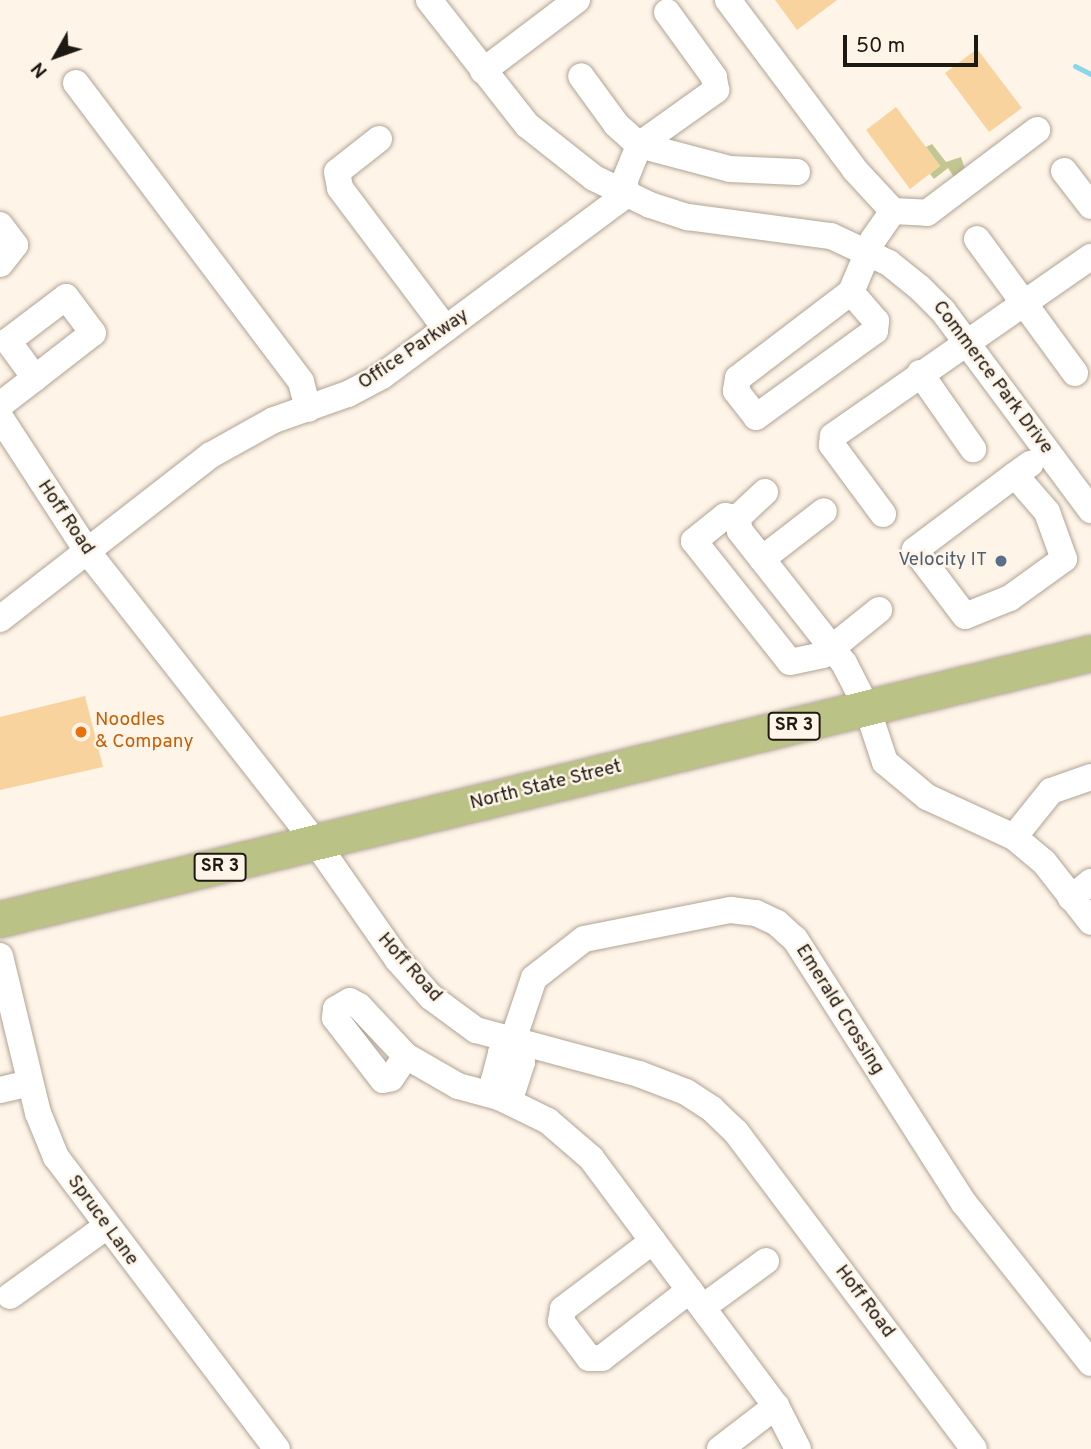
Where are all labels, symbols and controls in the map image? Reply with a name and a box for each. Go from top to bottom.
north arrow [21,21,91,91]
scale bar [846,21,981,65]
text: 50 m [856,33,905,60]
text: N [26,57,53,82]
street label: Commerce Park Drive [927,297,1057,459]
street label: Office Parkway [354,305,474,395]
street label: Hoff Road [32,476,98,560]
place label: Velocity IT [898,550,987,572]
marker: Velocity IT [993,553,1009,569]
place label: Noodles & Company [95,710,194,754]
road number: SR 3 [766,712,822,740]
marker: Noodles & Company [73,724,89,740]
street label: North State Street [468,756,624,816]
road number: SR 3 [192,852,248,882]
street label: Hoff Road [372,929,446,1007]
street label: Emerald Crossing [790,941,888,1079]
street label: Spruce Lane [62,1171,142,1271]
street label: Hoff Road [829,1261,899,1343]

